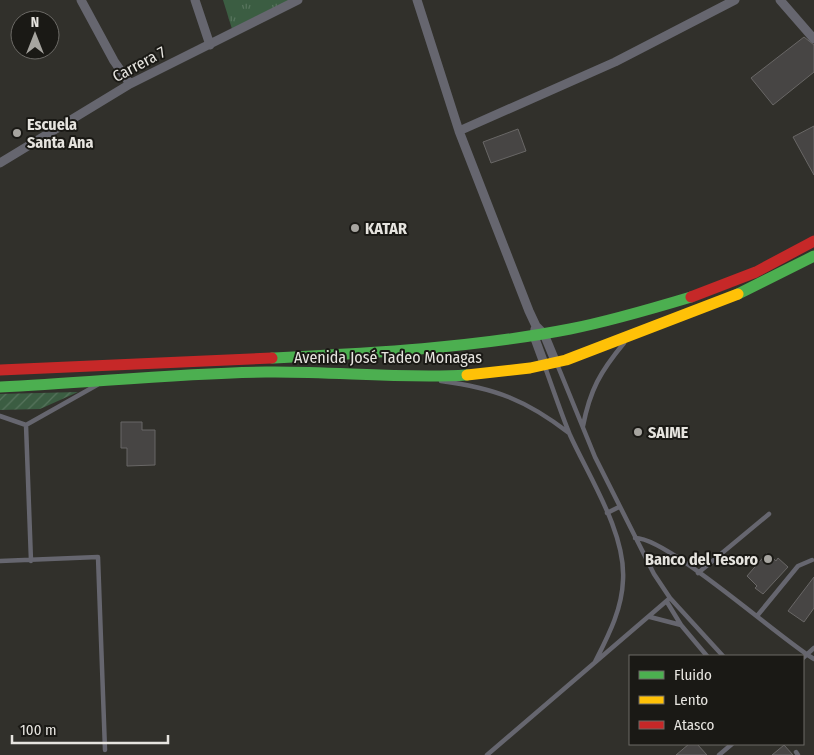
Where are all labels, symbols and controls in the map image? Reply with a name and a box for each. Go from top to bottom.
north arrow [10,10,60,60]
text: N [31,14,39,31]
street label: Carrera 7 [109,42,169,86]
place label: Escuela Santa Ana [27,115,93,152]
marker: Escuela Santa Ana [11,127,23,139]
place label: KATAR [365,219,408,238]
marker: KATAR [349,222,361,234]
street label: Avenida José Tadeo Monagas [294,348,482,367]
place label: SAIME [648,423,689,442]
marker: SAIME [632,426,644,438]
place label: Banco del Tesoro [645,550,758,569]
marker: Banco del Tesoro [762,553,774,565]
legend [629,655,804,745]
text: Fluido [674,666,712,684]
text: Lento [674,691,708,709]
scale bar [12,712,169,744]
text: Atasco [674,716,714,734]
text: 100 m [20,721,57,739]

